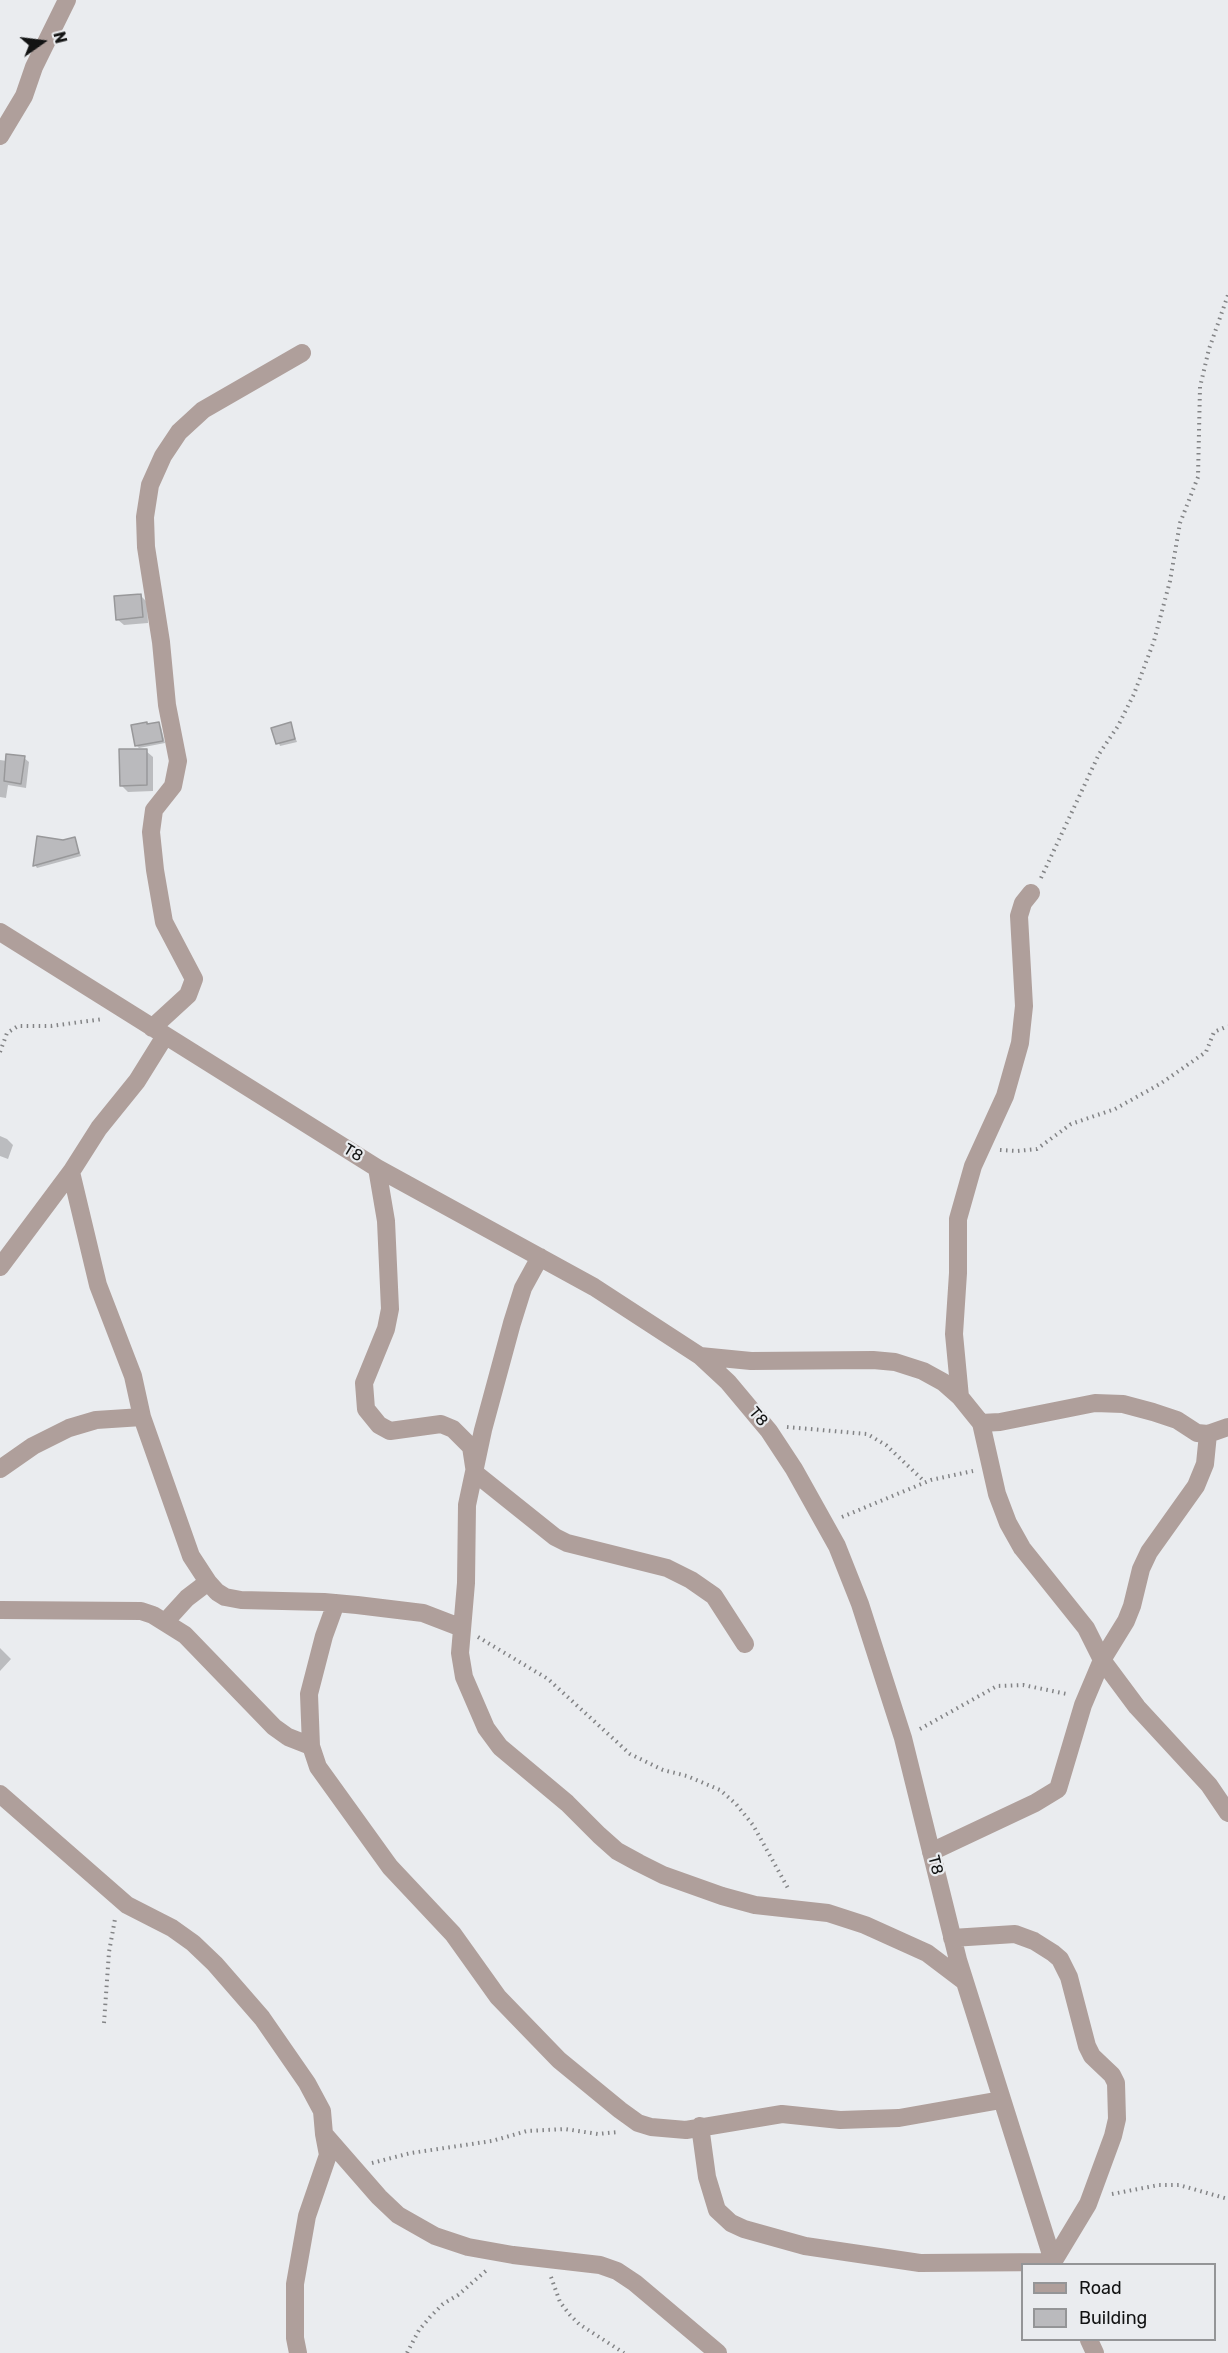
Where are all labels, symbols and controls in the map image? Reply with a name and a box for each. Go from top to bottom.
north arrow [12,12,72,72]
text: N [49,30,71,45]
street label: T8 [340,1140,366,1166]
street label: T8 [744,1403,772,1431]
street label: T8 [923,1853,947,1877]
legend [1021,2263,1216,2341]
text: Road [1079,2277,1122,2299]
text: Building [1079,2307,1147,2329]

